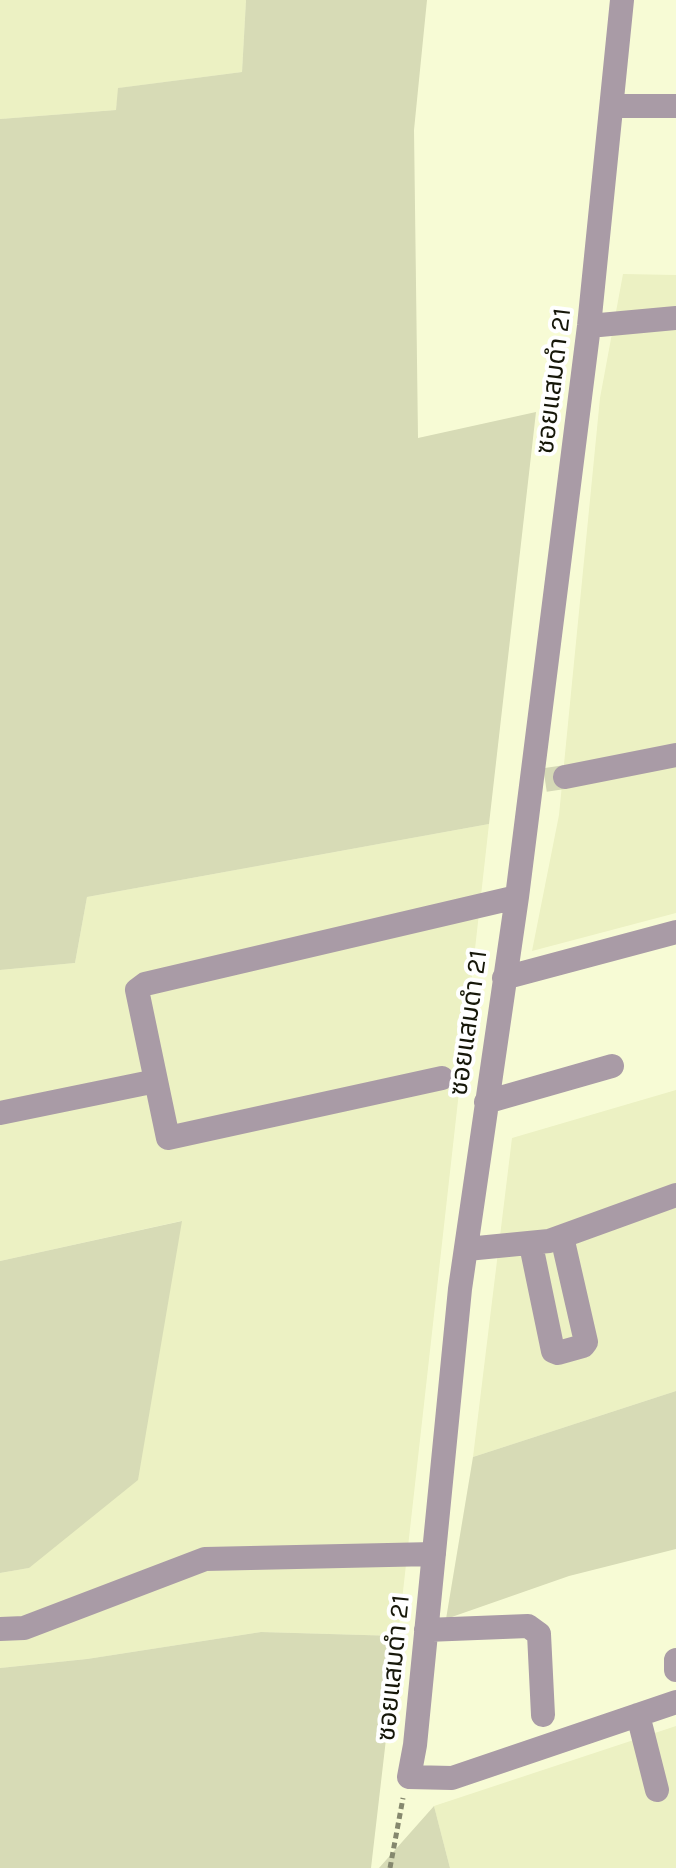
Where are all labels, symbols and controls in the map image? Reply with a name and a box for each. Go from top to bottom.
street label: ซอยแสมดำ 21 [530,306,578,456]
street label: ซอยแสมดำ 21 [443,948,495,1098]
street label: ซอยแสมดำ 21 [371,1593,417,1743]

